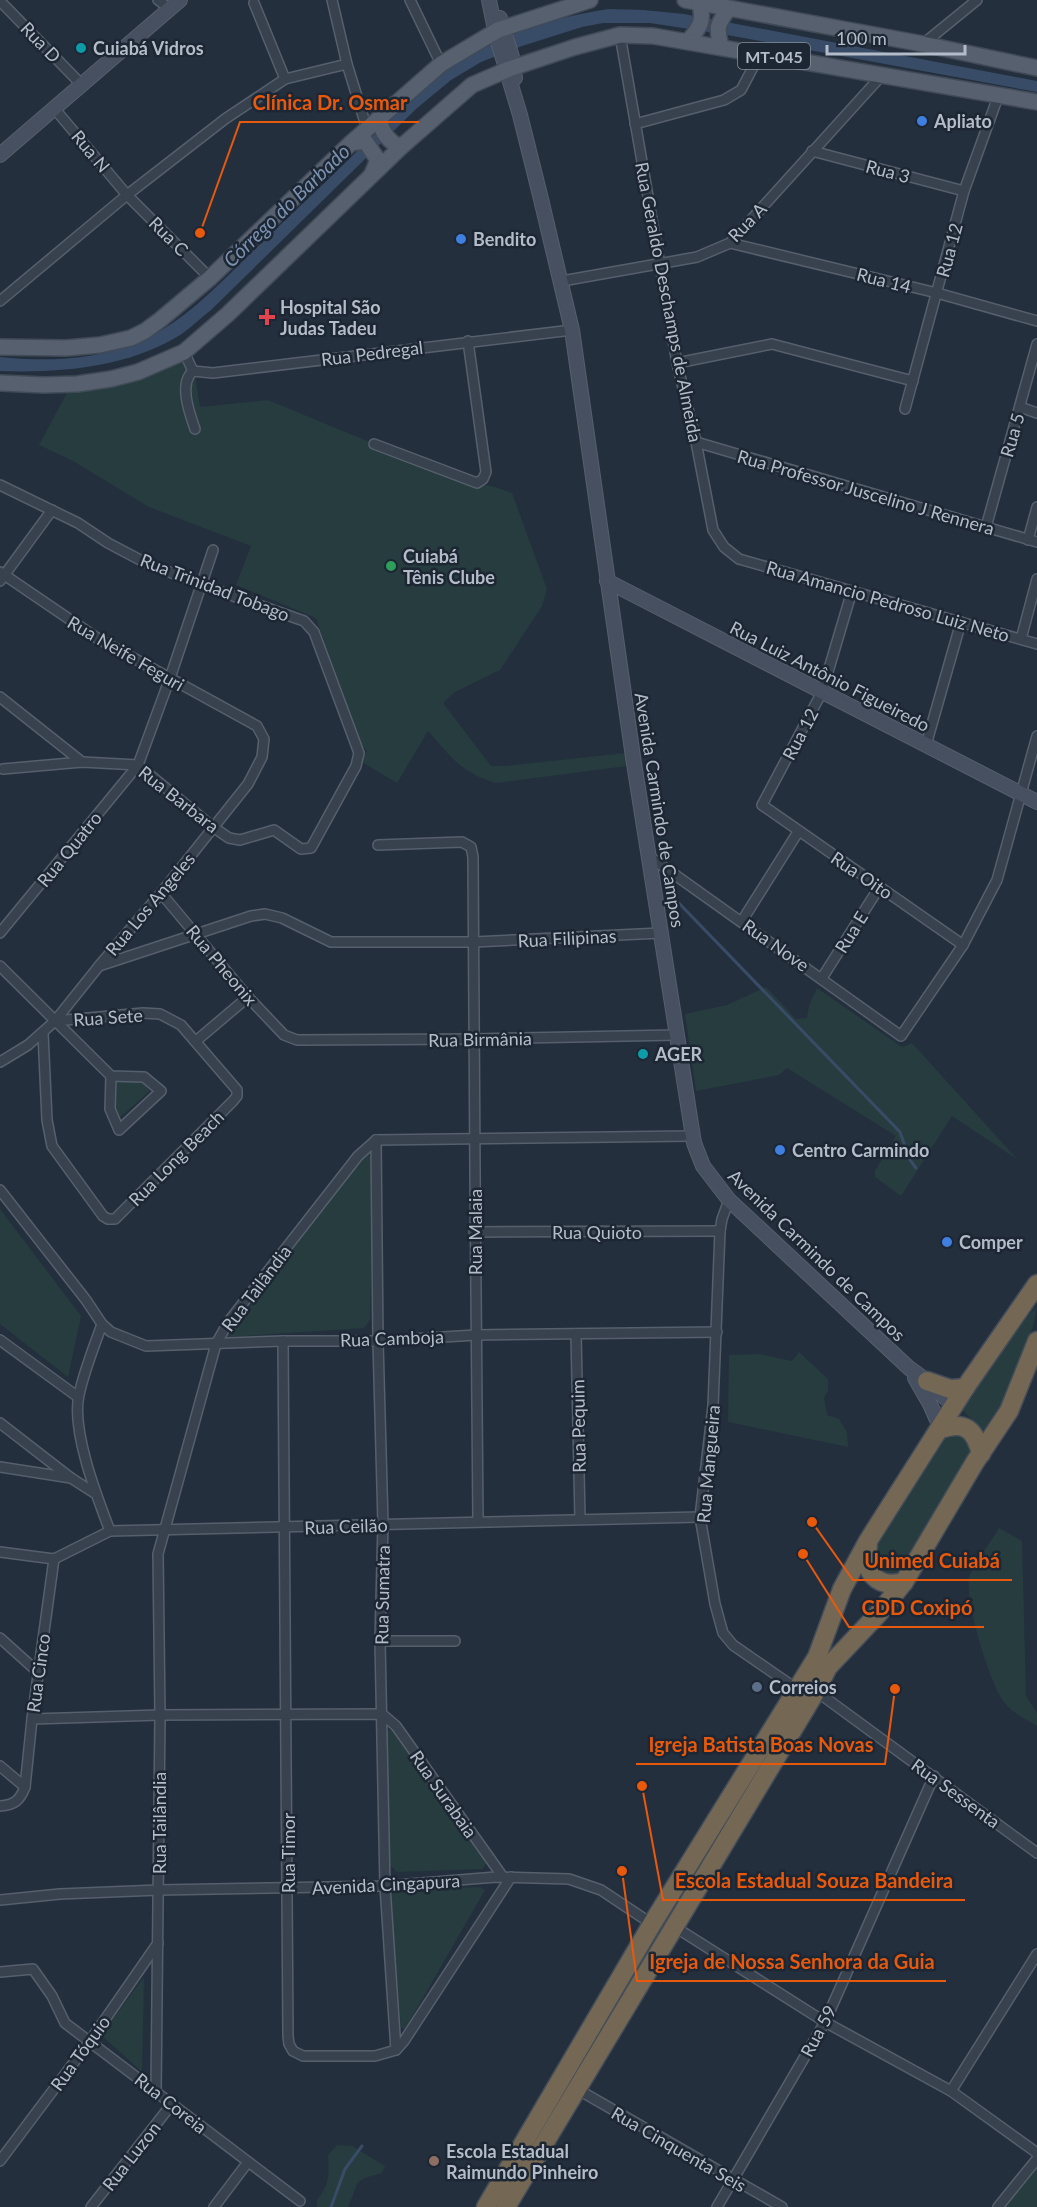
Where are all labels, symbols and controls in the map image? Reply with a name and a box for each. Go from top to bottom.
street label: Rua D [16,17,66,67]
scale bar [827,18,965,56]
text: 100 m [836,27,887,49]
place label: Cuiabá Vidros [93,37,204,59]
marker: Cuiabá Vidros [74,41,88,55]
road number: MT-045 [738,43,810,69]
callout: Clínica Dr. Osmar [240,84,419,122]
text: Clínica Dr. Osmar [253,90,408,114]
place label: Apliato [933,110,992,132]
marker: Apliato [915,114,929,128]
street label: Rua N [67,125,115,177]
water label: Córrego do Barbado [218,139,354,271]
street label: Rua 3 [863,155,913,187]
street label: Rua Geraldo Deschamps de Almeida [631,160,707,444]
street label: Rua A [723,197,771,246]
street label: Rua C [145,212,193,260]
street label: Rua 12 [931,220,967,280]
place label: Bendito [473,228,536,250]
marker: Bendito [454,232,468,246]
street label: Rua 14 [854,263,914,297]
place label: Hospital São Judas Tadeu [280,296,381,339]
marker: Hospital São Judas Tadeu [258,308,276,326]
street label: Rua Pedregal [320,336,424,370]
street label: Rua 5 [995,410,1029,460]
street label: Rua Professor Juscelino J Rennera [735,445,997,539]
place label: Cuiabá Tênis Clube [403,545,495,588]
street label: Rua Trinidad Tobago [137,548,293,626]
street label: Rua Amancio Pedroso Luiz Neto [764,556,1012,646]
marker: Cuiabá Tênis Clube [384,559,398,573]
street label: Rua Neife Feguri [64,611,188,695]
street label: Rua Luiz Antônio Figueiredo [726,616,934,736]
street label: Avenida Carmindo de Campos [631,691,689,929]
street label: Rua 12 [777,704,823,764]
street label: Rua Barbara [134,761,224,837]
street label: Rua Quatro [32,807,106,891]
street label: Rua Oito [827,846,897,904]
street label: Rua Los Angeles [101,848,200,960]
street label: Rua E [830,907,872,957]
street label: Rua Nove [738,914,814,976]
street label: Rua Pheonix [182,920,262,1010]
street label: Rua Filipinas [517,924,617,952]
street label: Rua Sete [73,1004,143,1030]
street label: Rua Birmânia [428,1027,532,1051]
place label: AGER [654,1043,703,1065]
marker: AGER [636,1047,650,1061]
street label: Rua Long Beach [124,1106,228,1210]
place label: Centro Carmindo [792,1139,929,1161]
marker: Centro Carmindo [773,1143,787,1157]
street label: Avenida Carmindo de Campos [724,1165,910,1346]
street label: Rua Malaia [464,1189,486,1275]
street label: Rua Quioto [552,1221,642,1243]
place label: Comper [959,1231,1023,1253]
marker: Comper [940,1235,954,1249]
street label: Rua Tailândia [216,1240,296,1336]
street label: Rua Camboja [340,1325,444,1351]
street label: Rua Pequim [566,1379,590,1473]
street label: Rua Mangueira [692,1404,724,1524]
street label: Rua Ceilão [304,1514,388,1538]
callout: Unimed Cuiabá [853,1542,1012,1580]
street label: Rua Sumatra [370,1545,394,1645]
text: Unimed Cuiabá [864,1548,1000,1572]
callout: CDD Coxipó [849,1589,984,1627]
text: CDD Coxipó [862,1595,972,1619]
street label: Rua Cinco [22,1632,54,1714]
place label: Correios [769,1676,837,1698]
marker: Correios [750,1680,764,1694]
callout: Igreja Batista Boas Novas [636,1726,885,1764]
text: Igreja Batista Boas Novas [648,1732,874,1756]
street label: Rua Surabaia [406,1746,482,1842]
street label: Rua Sessenta [907,1753,1005,1833]
street label: Rua Tailândia [148,1772,170,1874]
street label: Rua Timor [277,1812,299,1893]
callout: Escola Estadual Souza Bandeira [663,1862,965,1900]
text: Escola Estadual Souza Bandeira [675,1868,953,1892]
street label: Avenida Cingapura [311,1869,461,1899]
callout: Igreja de Nossa Senhora da Guia [637,1943,946,1981]
text: Igreja de Nossa Senhora da Guia [649,1949,935,1973]
street label: Rua 59 [795,2001,841,2061]
street label: Rua Tóquio [45,2011,115,2095]
street label: Rua Coreia [131,2068,211,2138]
street label: Rua Cinquenta Seis [608,2102,750,2197]
street label: Rua Luzon [97,2117,165,2195]
place label: Escola Estadual Raimundo Pinheiro [446,2140,598,2183]
marker: Escola Estadual Raimundo Pinheiro [427,2154,441,2168]

